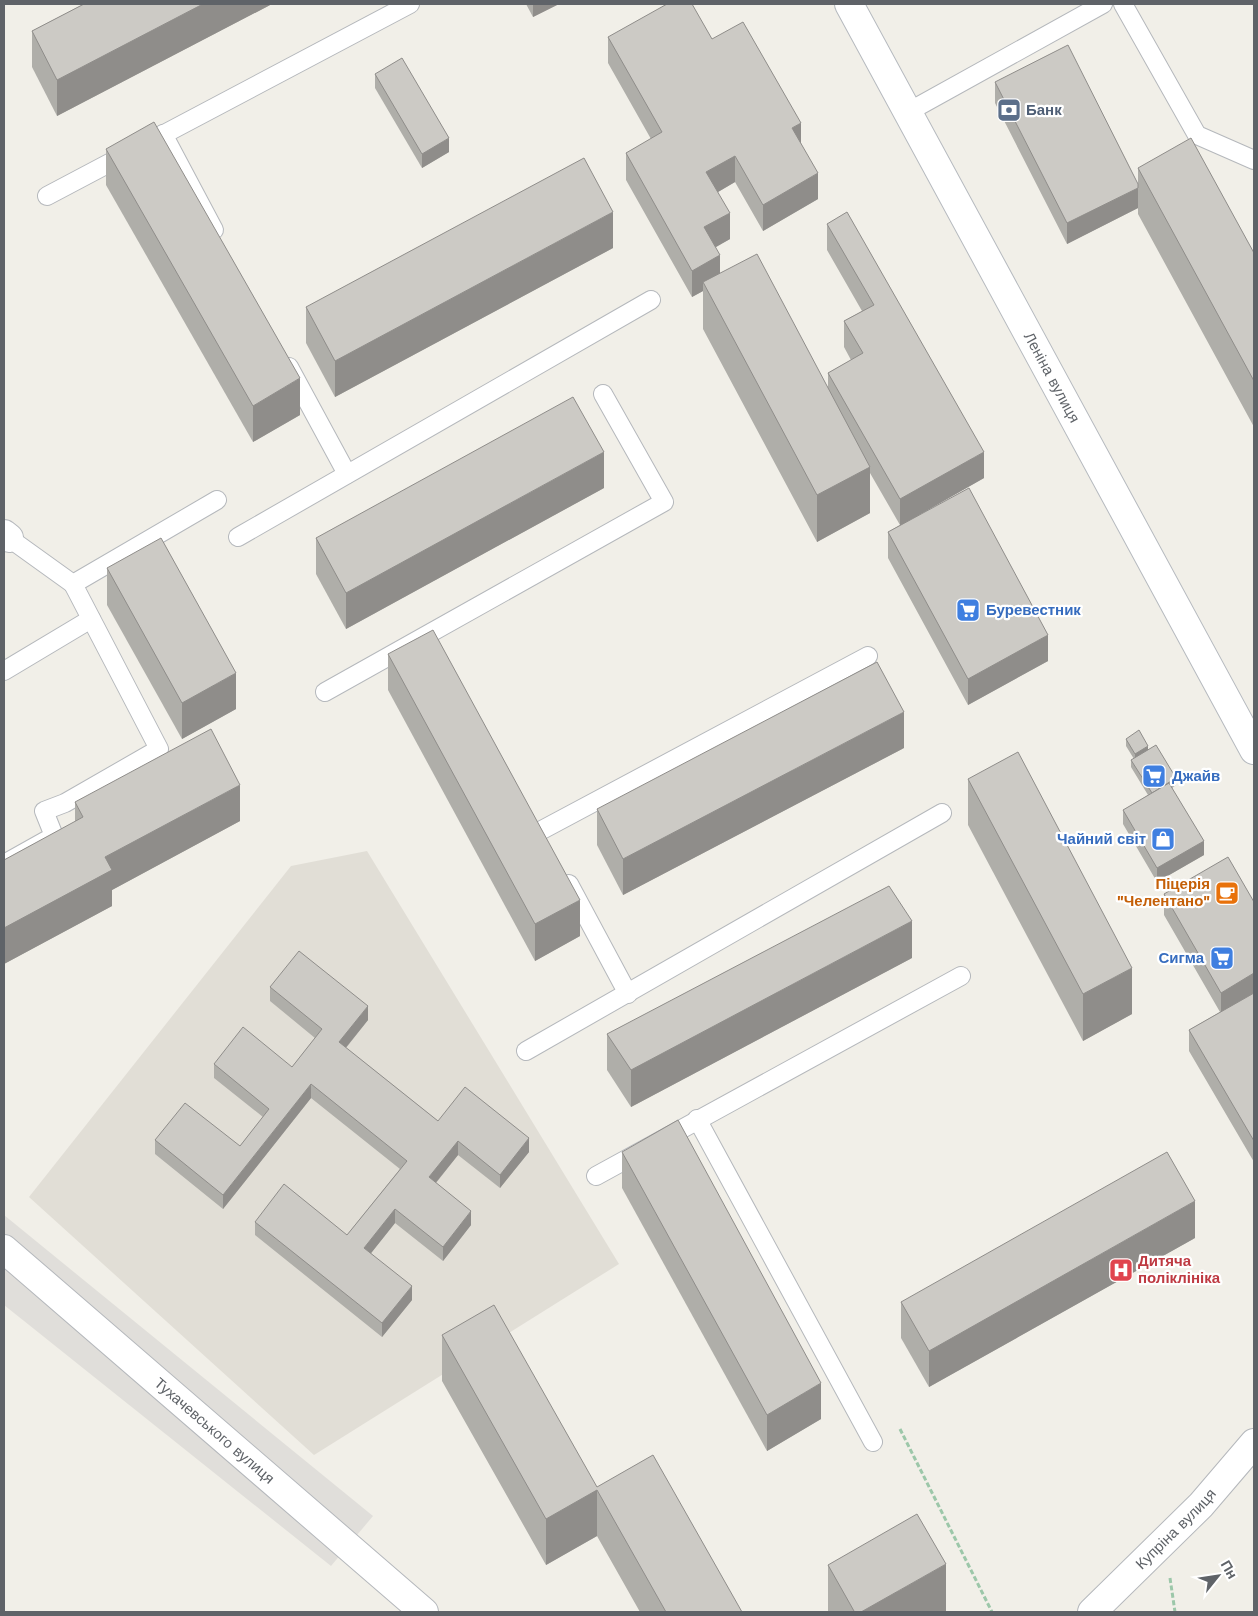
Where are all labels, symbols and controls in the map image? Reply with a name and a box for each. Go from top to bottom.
bank icon: Банк [996,97,1022,123]
place label: Банк [1026,101,1062,119]
street label: Леніна вулиця [1020,329,1084,426]
supermarket icon: Буревестник [955,597,981,623]
place label: Буревестник [986,601,1081,619]
supermarket icon: Джайв [1141,763,1167,789]
place label: Джайв [1172,767,1220,785]
shop icon: Чайний світ [1150,826,1176,852]
place label: Чайний світ [1057,830,1146,848]
place label: Піцерія "Челентано" [1117,875,1210,910]
cafe icon: Піцерія "Челентано" [1214,880,1240,906]
supermarket icon: Сигма [1209,945,1235,971]
place label: Сигма [1158,949,1205,967]
place label: Дитяча поліклініка [1138,1252,1221,1287]
hospital icon: Дитяча поліклініка [1108,1257,1134,1283]
street label: Тухачевського вулиця [151,1374,278,1488]
street label: Купріна вулиця [1132,1485,1220,1573]
north arrow [1193,1551,1243,1601]
text: Пн [1218,1557,1241,1582]

